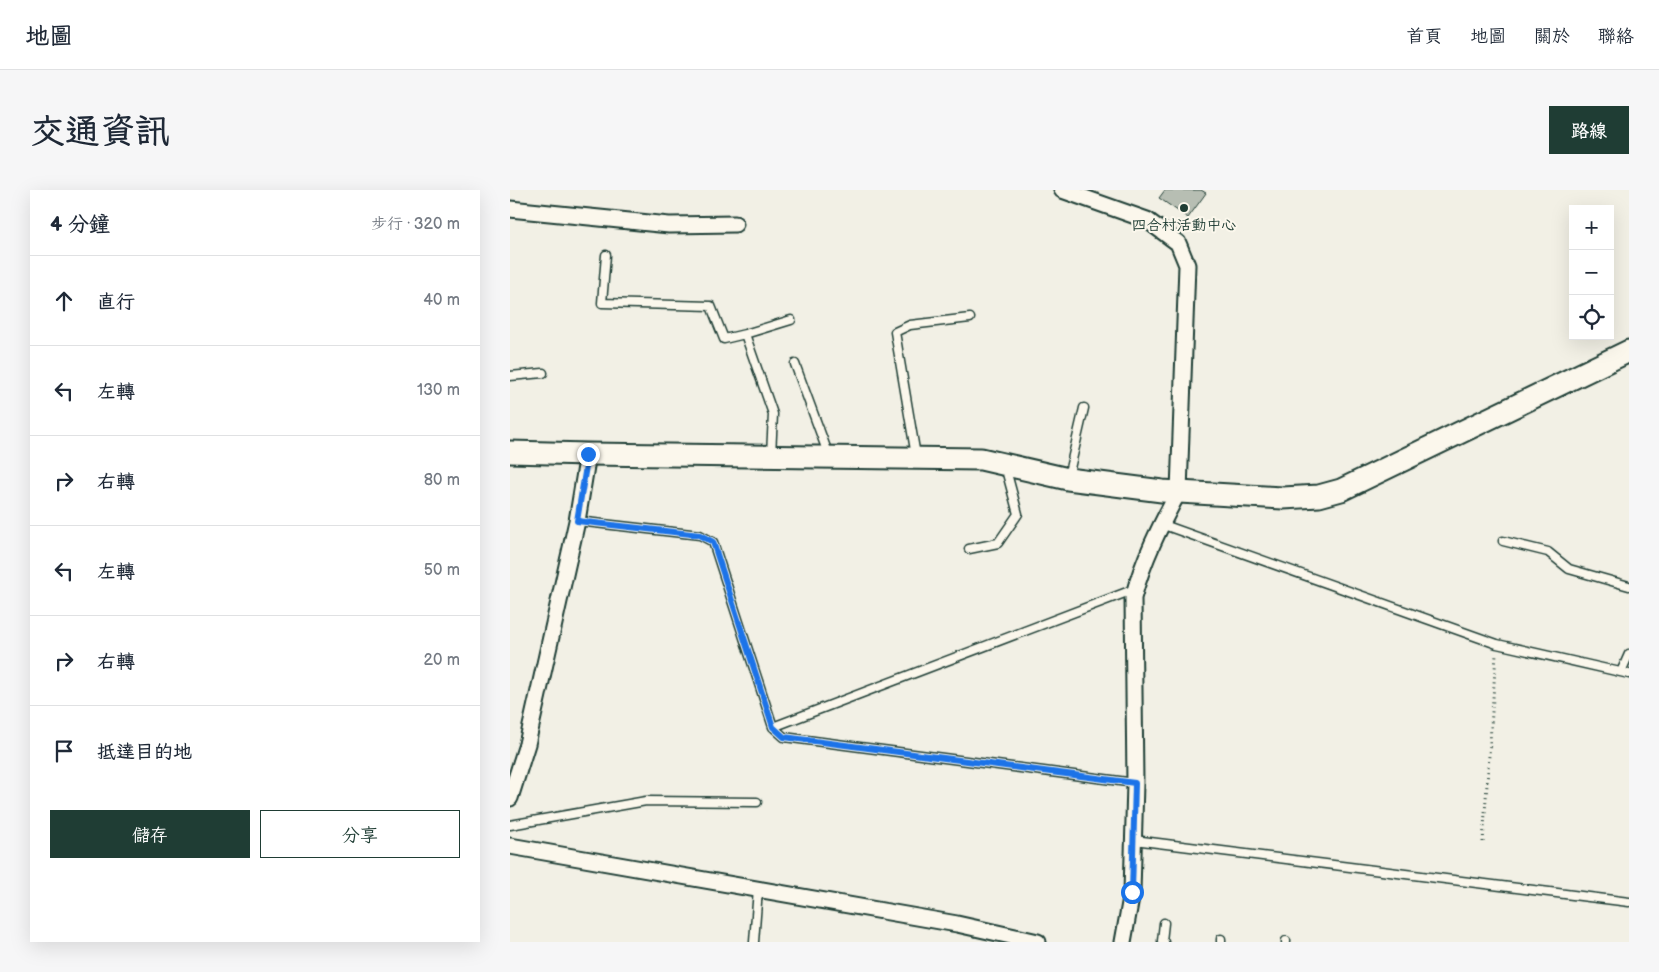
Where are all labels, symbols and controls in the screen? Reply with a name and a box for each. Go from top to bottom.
text: 地圖 [25,22,73,51]
text: 首頁 [1406,26,1442,47]
text: 地圖 [1470,26,1506,47]
text: 關於 [1534,26,1570,47]
text: 聯絡 [1598,26,1634,47]
button: 路線 [1549,106,1629,154]
text: 交通資訊 [30,111,170,154]
marker: 四合村活動中心 [1178,202,1190,214]
map controls [1569,205,1614,340]
button: + [1569,205,1614,250]
text: 4 分鐘 [50,212,110,237]
text: 步行 · 320 m [371,215,460,234]
place label: 四合村活動中心 [1131,216,1237,235]
button: − [1569,250,1614,295]
icon: ahead [50,287,78,315]
text: 直行 [97,291,135,314]
text: 40 m [423,291,460,310]
button: locate [1569,295,1614,340]
icon: left [50,377,78,405]
text: 左轉 [97,381,135,404]
text: 130 m [417,381,460,400]
route end [577,443,600,466]
icon: right [50,467,78,495]
text: 右轉 [97,471,135,494]
text: 80 m [424,471,460,490]
icon: left [50,557,78,585]
text: 左轉 [97,561,135,584]
text: 50 m [424,561,460,580]
icon: right [50,647,78,675]
text: 右轉 [97,651,135,674]
text: 20 m [424,651,460,670]
icon: arrive [50,737,78,765]
text: 抵達目的地 [97,741,192,764]
button: 儲存 [50,810,250,858]
button: 分享 [260,810,460,858]
route start [1121,881,1144,904]

